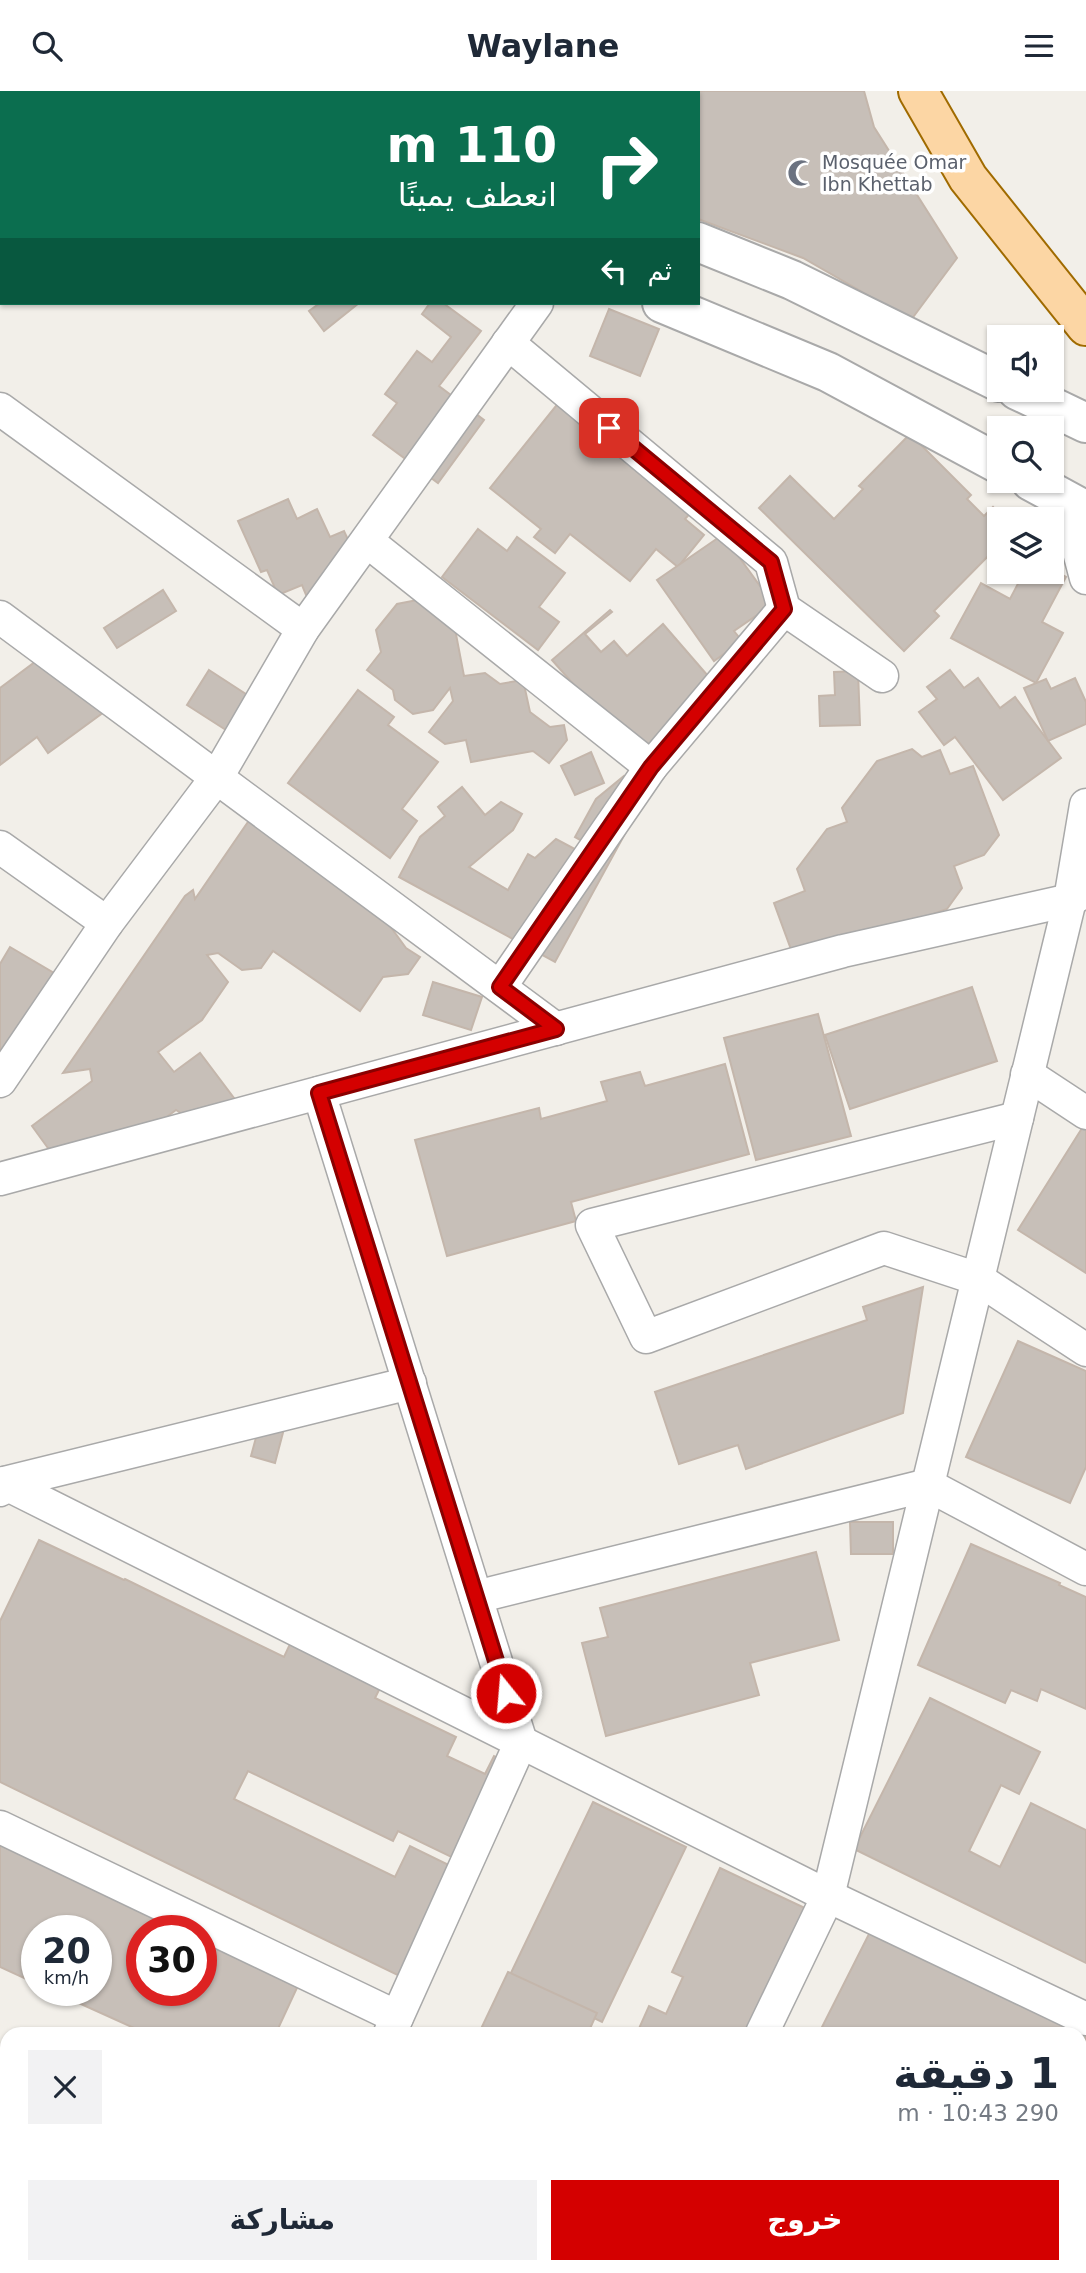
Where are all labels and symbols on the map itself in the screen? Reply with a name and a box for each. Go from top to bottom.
place label: Mosquée Omar Ibn Khettab [822,151,967,195]
mosque icon: Mosquée Omar Ibn Khettab [786,158,816,188]
pin [579,398,639,458]
position arrow [469,1656,543,1730]
speed limit sign: 30 [126,1915,217,2006]

